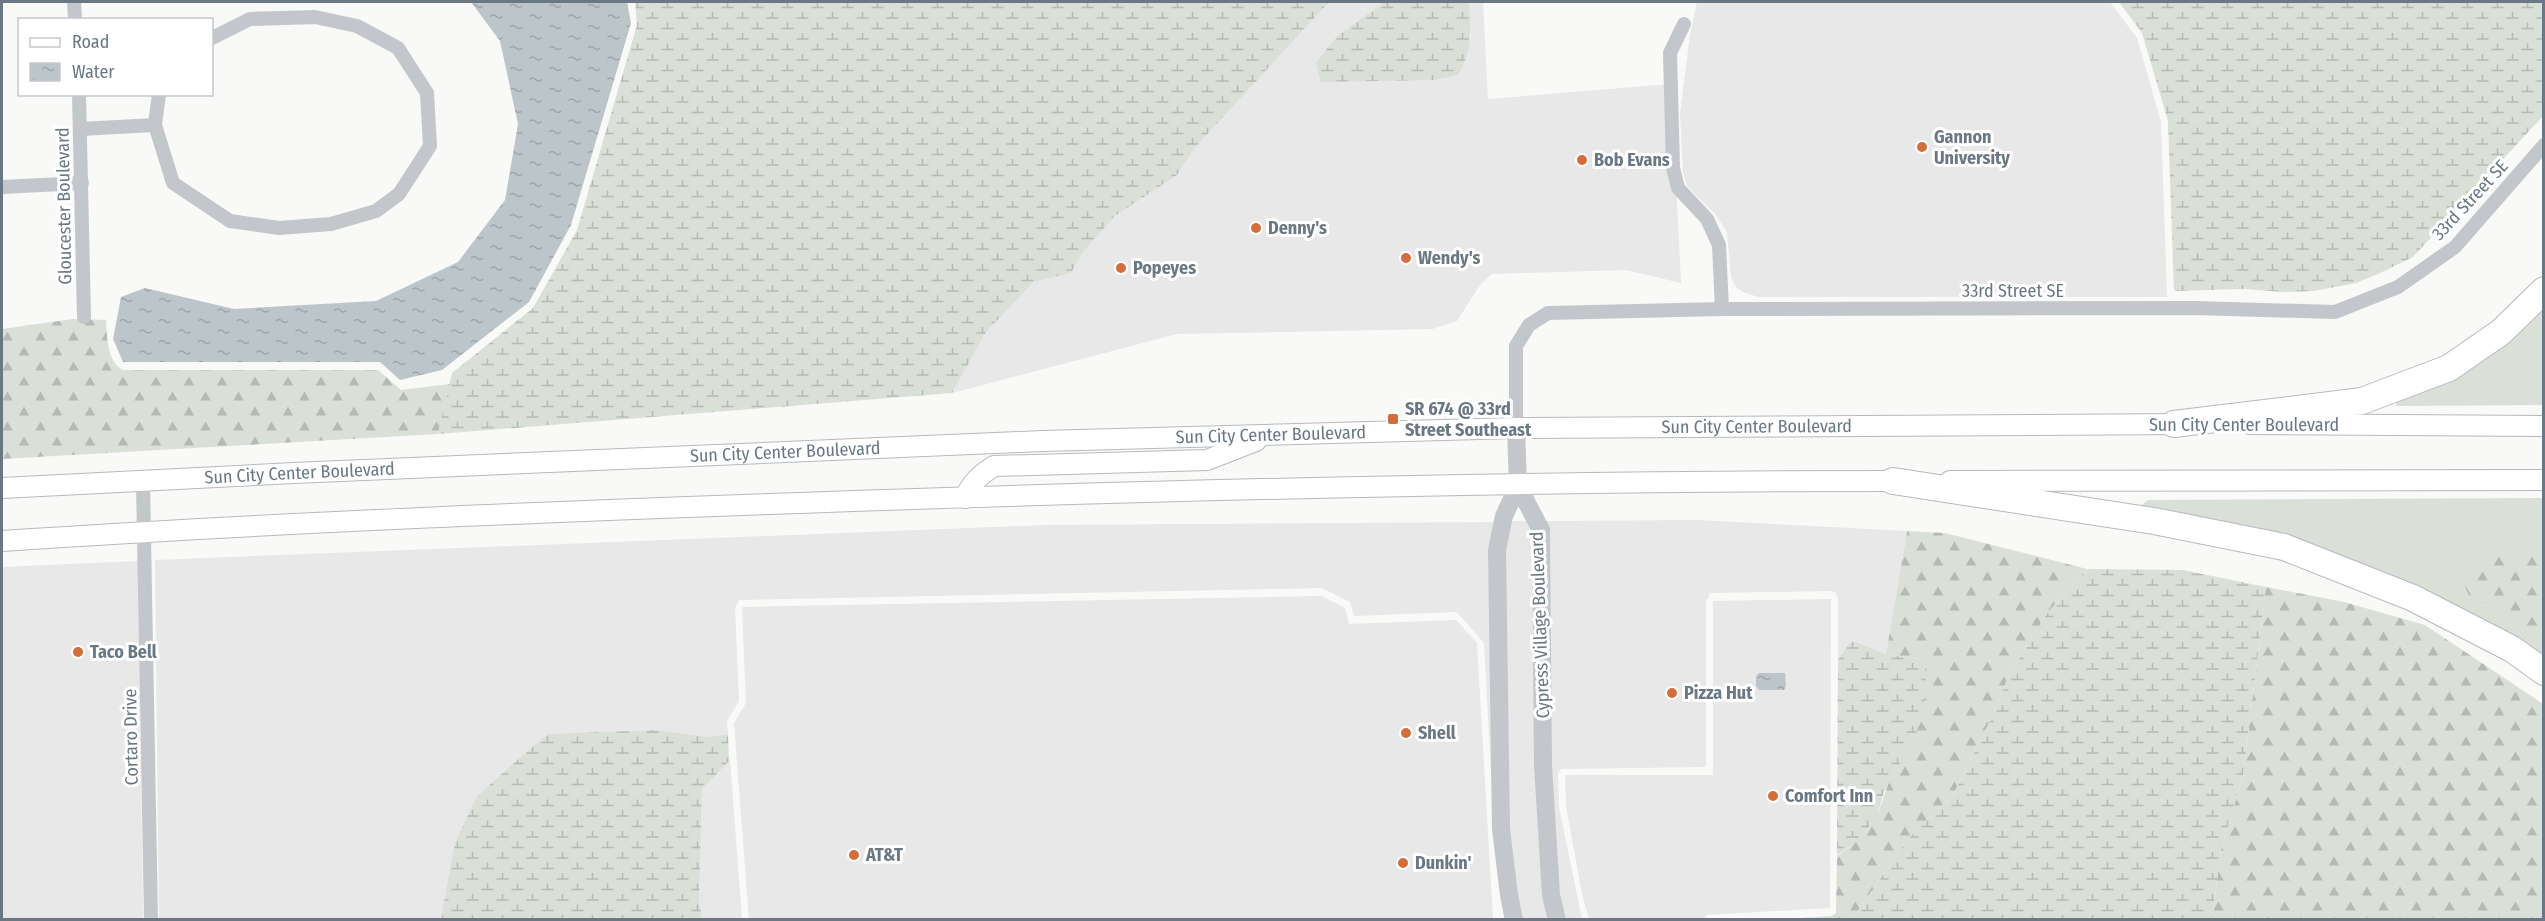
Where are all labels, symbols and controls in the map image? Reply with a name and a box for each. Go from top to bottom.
legend [18,18,213,96]
text: Road [72,31,109,53]
text: Water [72,61,115,83]
place label: Gannon University [1934,126,2010,169]
street label: Gloucester Boulevard [52,127,76,285]
marker: Gannon University [1915,140,1929,154]
place label: Bob Evans [1594,149,1670,171]
marker: Bob Evans [1575,153,1589,167]
street label: 33rd Street SE [2427,155,2513,245]
place label: Denny's [1268,217,1327,239]
marker: Denny's [1249,221,1263,235]
place label: Wendy's [1418,247,1481,269]
marker: Wendy's [1399,251,1413,265]
place label: Popeyes [1133,257,1196,279]
marker: Popeyes [1114,261,1128,275]
street label: 33rd Street SE [1962,280,2064,302]
place label: SR 674 @ 33rd Street Southeast [1405,398,1532,441]
marker: SR 674 @ 33rd Street Southeast [1386,412,1400,426]
street label: Sun City Center Boulevard [2149,414,2339,436]
street label: Sun City Center Boulevard [1661,415,1852,438]
street label: Sun City Center Boulevard [1175,421,1366,448]
street label: Sun City Center Boulevard [690,437,881,467]
street label: Sun City Center Boulevard [204,458,395,489]
street label: Cypress Village Boulevard [1526,531,1554,719]
place label: Taco Bell [90,641,157,663]
marker: Taco Bell [71,645,85,659]
place label: Pizza Hut [1684,682,1753,704]
marker: Pizza Hut [1665,686,1679,700]
street label: Cortaro Drive [119,688,143,786]
place label: Shell [1418,722,1456,744]
marker: Shell [1399,726,1413,740]
place label: Comfort Inn [1785,785,1873,807]
marker: Comfort Inn [1766,789,1780,803]
place label: AT&T [865,844,903,866]
marker: AT&T [847,848,861,862]
place label: Dunkin' [1415,852,1472,874]
marker: Dunkin' [1396,856,1410,870]

